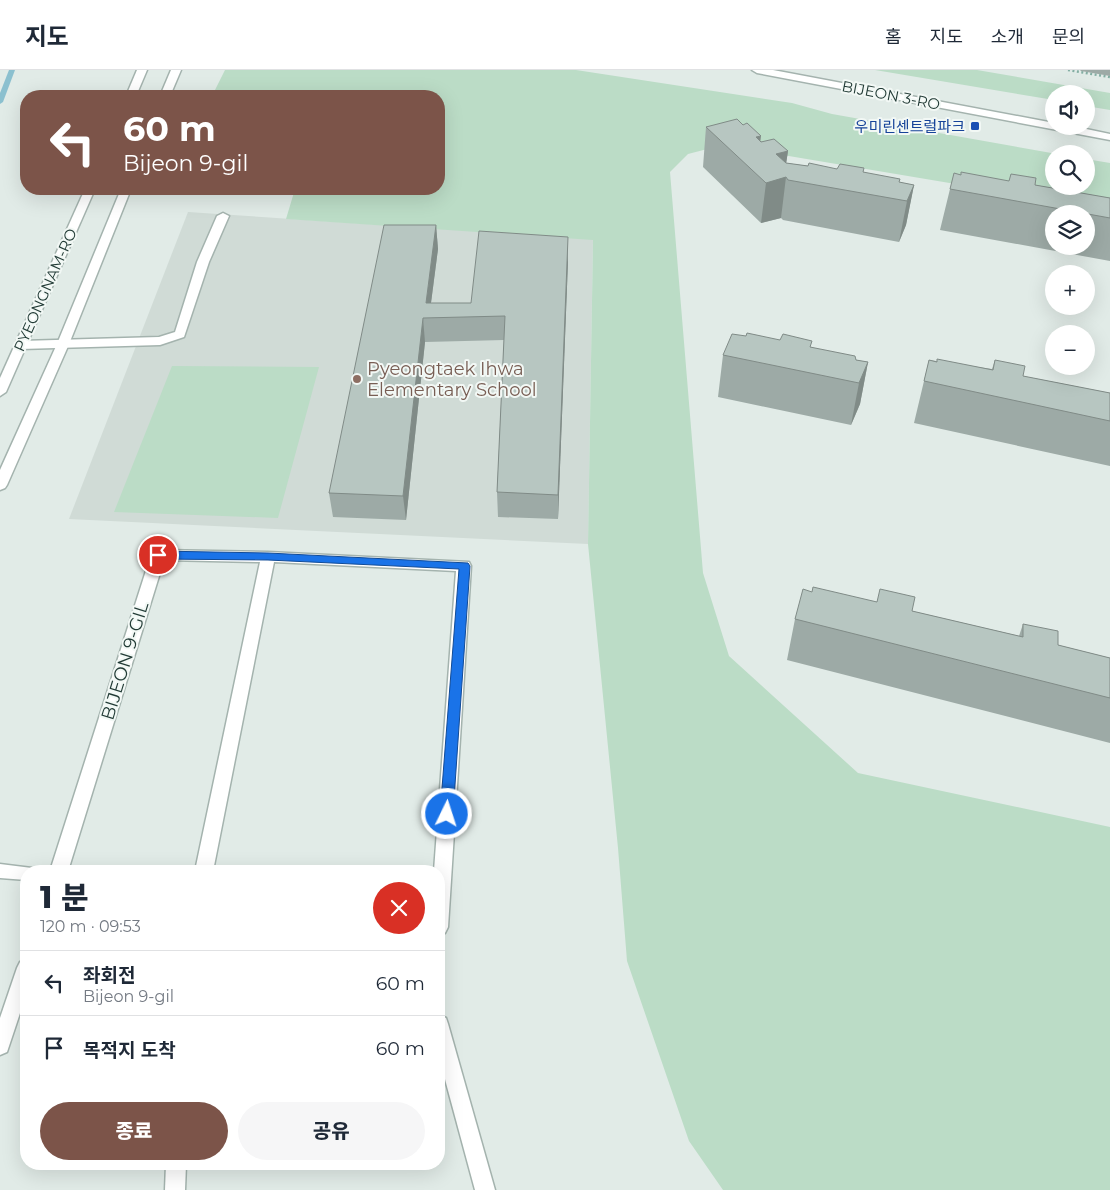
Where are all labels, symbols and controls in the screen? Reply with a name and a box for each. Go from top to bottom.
text: 지도 [25,22,69,51]
text: 홈 [885,26,902,48]
text: 지도 [930,26,963,48]
text: 소개 [991,26,1024,48]
text: 문의 [1052,26,1085,48]
street label: BIJEON 3-RO [840,76,942,114]
map controls [1045,85,1095,375]
button: sound [1045,85,1095,135]
text: 60 m [123,107,216,150]
icon: left [40,110,105,175]
place label: 우미린센트럴파크 [855,117,965,136]
marker: 우미린센트럴파크 [969,120,981,132]
button: search [1045,145,1095,195]
text: Bijeon 9-gil [123,150,248,177]
button: layers [1045,205,1095,255]
street label: PYEONGNAM-RO [9,226,81,354]
button: + [1045,265,1095,315]
button: − [1045,325,1095,375]
place label: Pyeongtaek Ihwa Elementary School [367,358,537,401]
marker: Pyeongtaek Ihwa Elementary School [351,373,363,385]
pin [137,534,179,576]
icon: arrive [144,541,172,569]
street label: BIJEON 9-GIL [97,599,154,723]
position arrow [420,787,472,839]
text: 1 분 [40,879,88,916]
button: close [373,882,425,934]
text: 120 m · 09:53 [40,917,141,936]
text: 좌회전 [83,964,135,987]
icon: left [40,969,68,997]
text: 60 m [376,972,425,995]
text: Bijeon 9-gil [83,987,174,1006]
icon: arrive [40,1034,68,1062]
text: 60 m [376,1037,425,1060]
text: 목적지 도착 [83,1039,176,1062]
button: 종료 [40,1102,228,1160]
button: 공유 [238,1102,425,1160]

